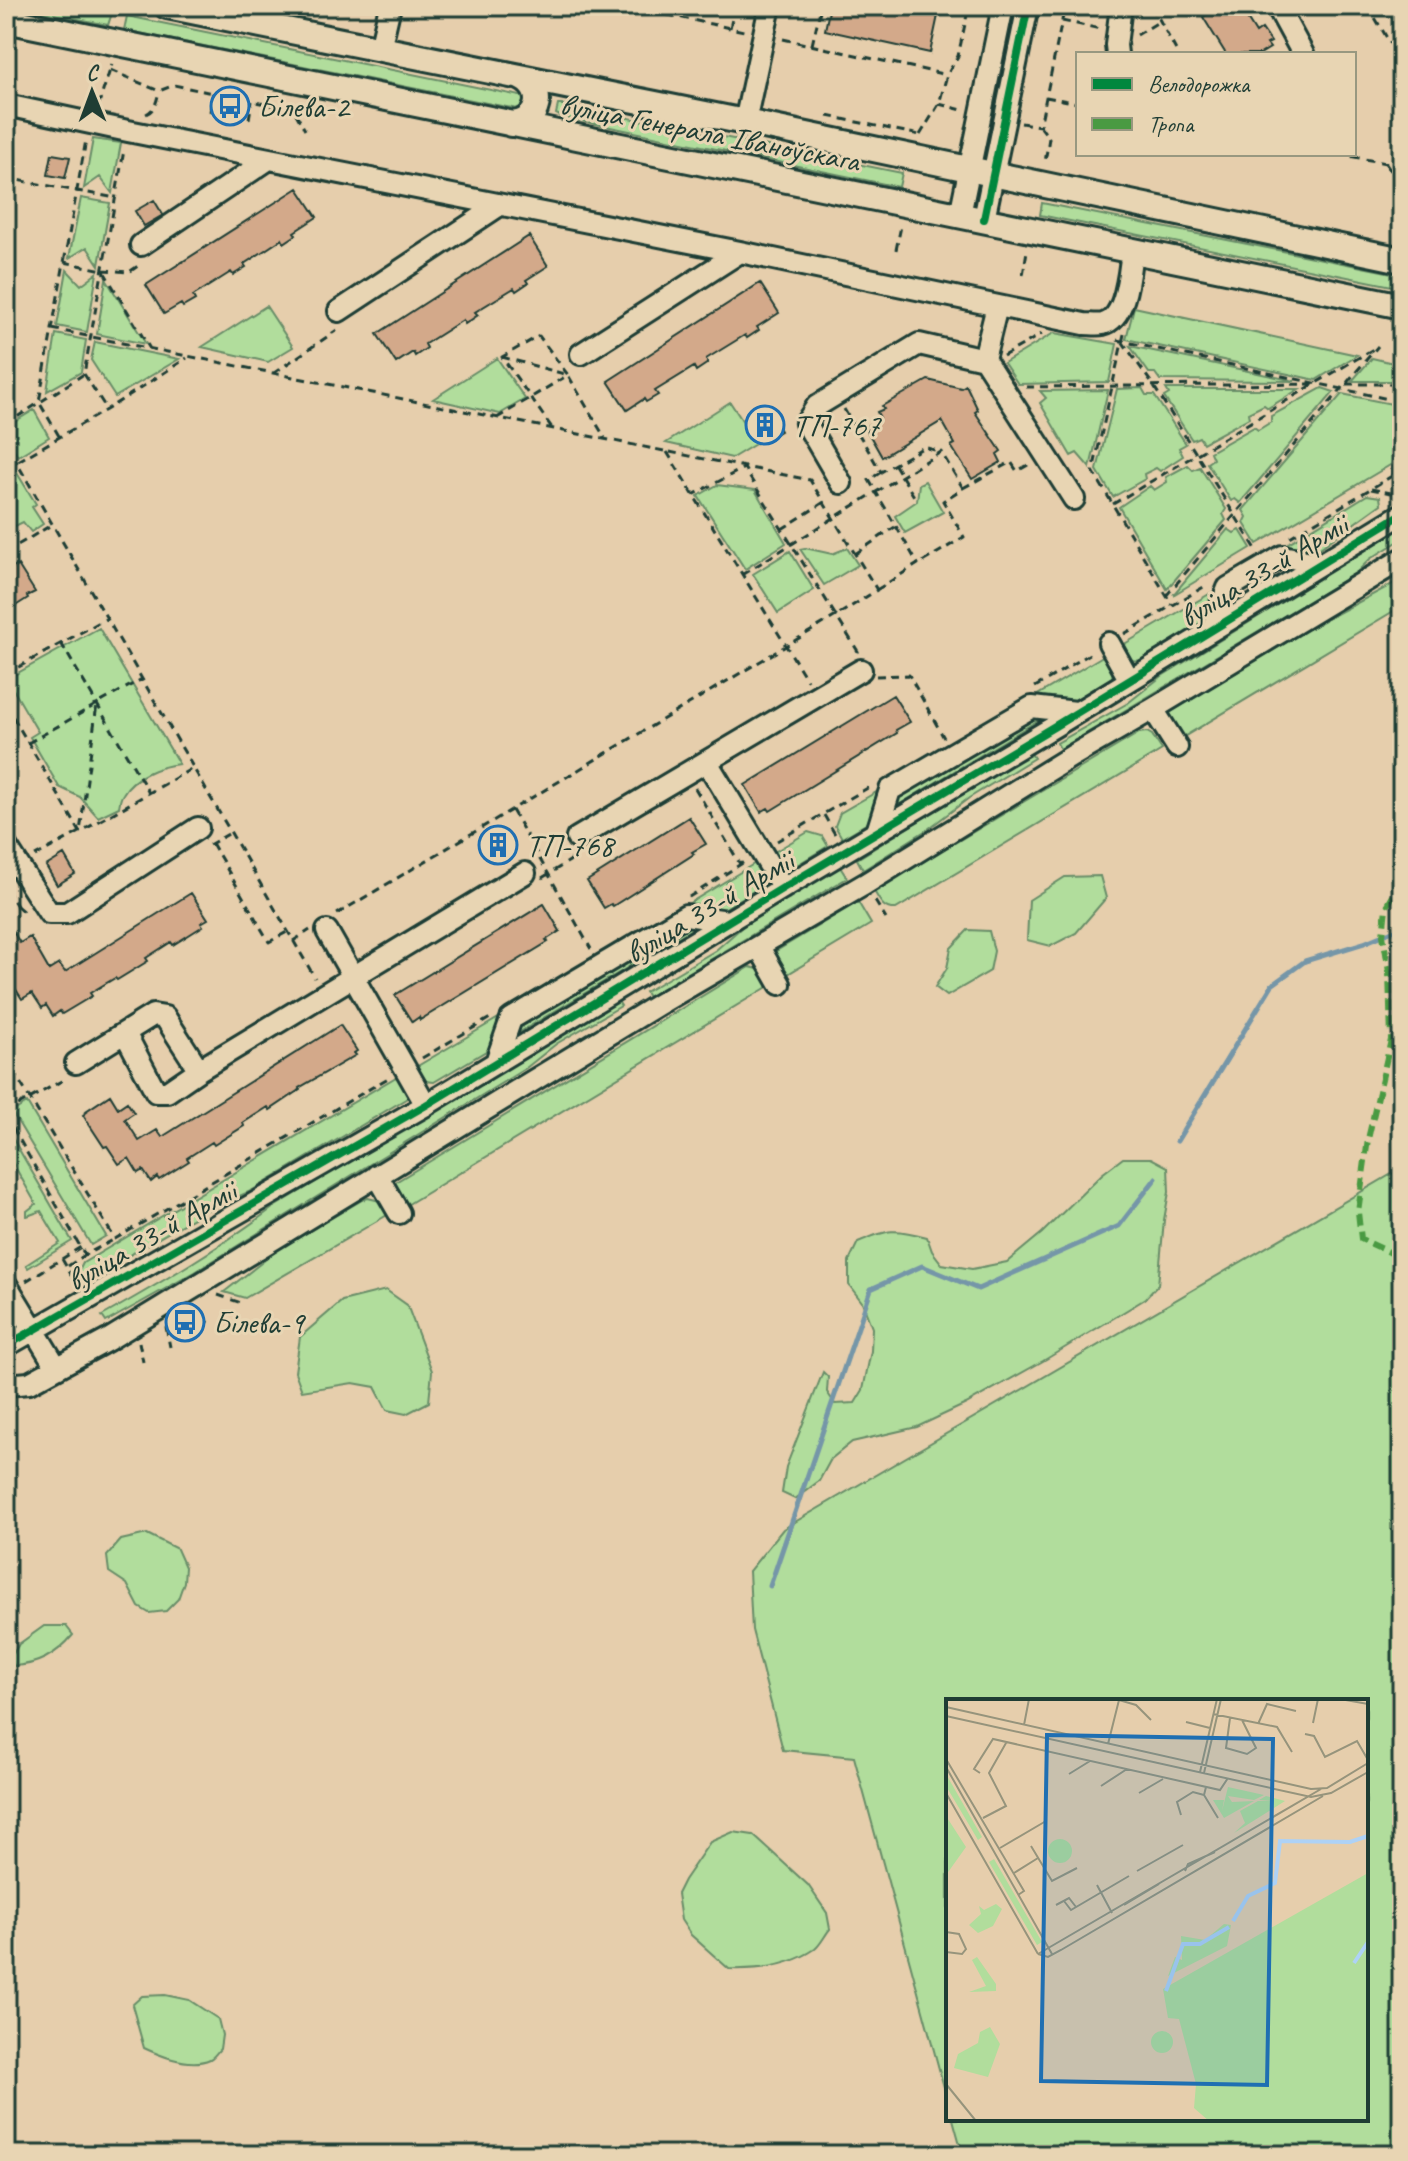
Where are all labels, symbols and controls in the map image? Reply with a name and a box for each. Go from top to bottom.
north arrow [52,52,132,132]
legend [1076,52,1356,156]
text: С [86,59,101,87]
text: Велодорожка [1148,69,1251,99]
street label: вуліца Генерала Іваноўскага [557,83,865,182]
bus stop icon: Білева-2 [209,85,251,127]
place label: Білева-2 [258,86,351,127]
text: Тропа [1148,109,1195,139]
building icon: ТП-767 [744,404,786,446]
place label: ТП-767 [793,405,882,446]
street label: вуліца 33-й Арміі [1171,502,1359,637]
building icon: ТП-768 [477,824,519,866]
place label: ТП-768 [526,825,616,866]
street label: вуліца 33-й Арміі [617,838,805,973]
street label: вуліца 33-й Арміі [59,1168,247,1301]
bus stop icon: Білева-9 [164,1301,206,1343]
place label: Білева-9 [213,1302,306,1343]
inset map [946,1699,1368,2121]

